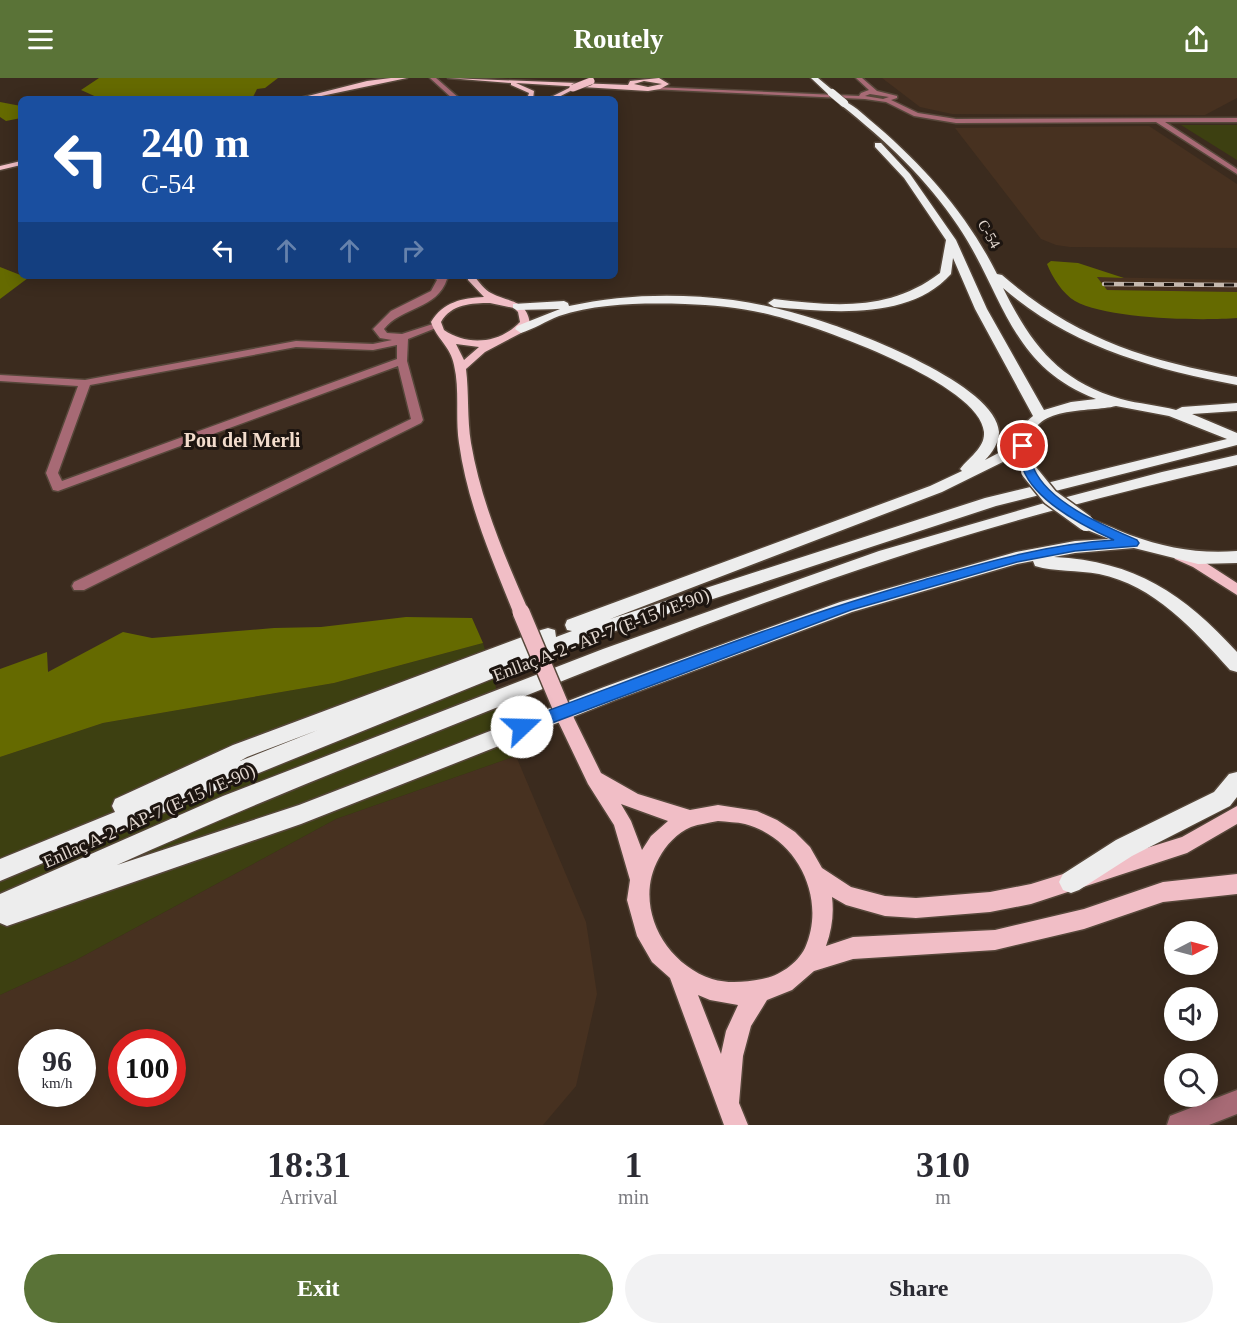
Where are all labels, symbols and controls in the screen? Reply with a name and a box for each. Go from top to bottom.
icon: menu [24,23,57,56]
icon: share [1180,23,1213,56]
text: Routely [574,24,664,54]
icon: left [42,120,120,198]
text: 240 m [141,120,250,166]
text: C-54 [141,169,195,199]
street label: C-54 [975,217,1004,251]
icon: left [207,234,240,267]
icon: ahead [270,234,303,267]
icon: ahead [333,234,366,267]
icon: right [396,234,429,267]
pin [997,420,1048,471]
district label: Pou del Merli [184,429,301,451]
icon: arrive [1006,429,1039,462]
street label: Enllaç A-2 - AP-7 (E-15 / E-90) [490,584,712,686]
position arrow [490,695,554,759]
street label: Enllaç A-2 - AP-7 (E-15 / E-90) [40,760,259,873]
north arrow [1164,921,1218,975]
map controls [1164,921,1218,1107]
button: sound [1164,987,1218,1041]
speed limit sign: 100 [108,1029,186,1107]
text: 96 [42,1044,72,1077]
button: search [1164,1053,1218,1107]
text: km/h [42,1075,72,1091]
text: 18:31 [267,1145,351,1185]
text: 1 [625,1145,643,1185]
text: 310 [916,1145,970,1185]
text: Arrival [280,1186,338,1208]
text: min [618,1186,649,1208]
text: m [935,1186,951,1208]
button: Exit [24,1254,613,1323]
button: Share [625,1254,1213,1323]

